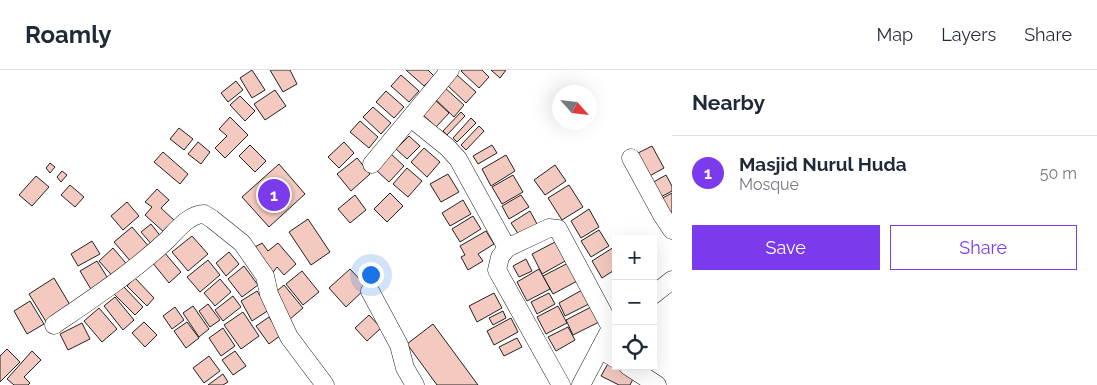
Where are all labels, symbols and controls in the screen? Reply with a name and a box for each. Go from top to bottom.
text: Roamly [25,20,111,49]
text: Map [877,24,913,45]
text: Layers [941,24,996,45]
text: Share [1024,24,1072,45]
north arrow [552,85,597,130]
text: Nearby [692,90,765,115]
text: Masjid Nurul Huda [739,153,907,175]
text: 1 [704,164,712,183]
text: 50 m [1040,164,1077,183]
text: Mosque [739,175,799,194]
pin: 1 [258,176,290,214]
button: Save [692,225,880,270]
button: Share [890,225,1077,270]
map controls [612,235,657,370]
button: + [612,235,657,280]
your location [358,262,384,288]
button: − [612,280,657,325]
button: locate [612,325,657,370]

